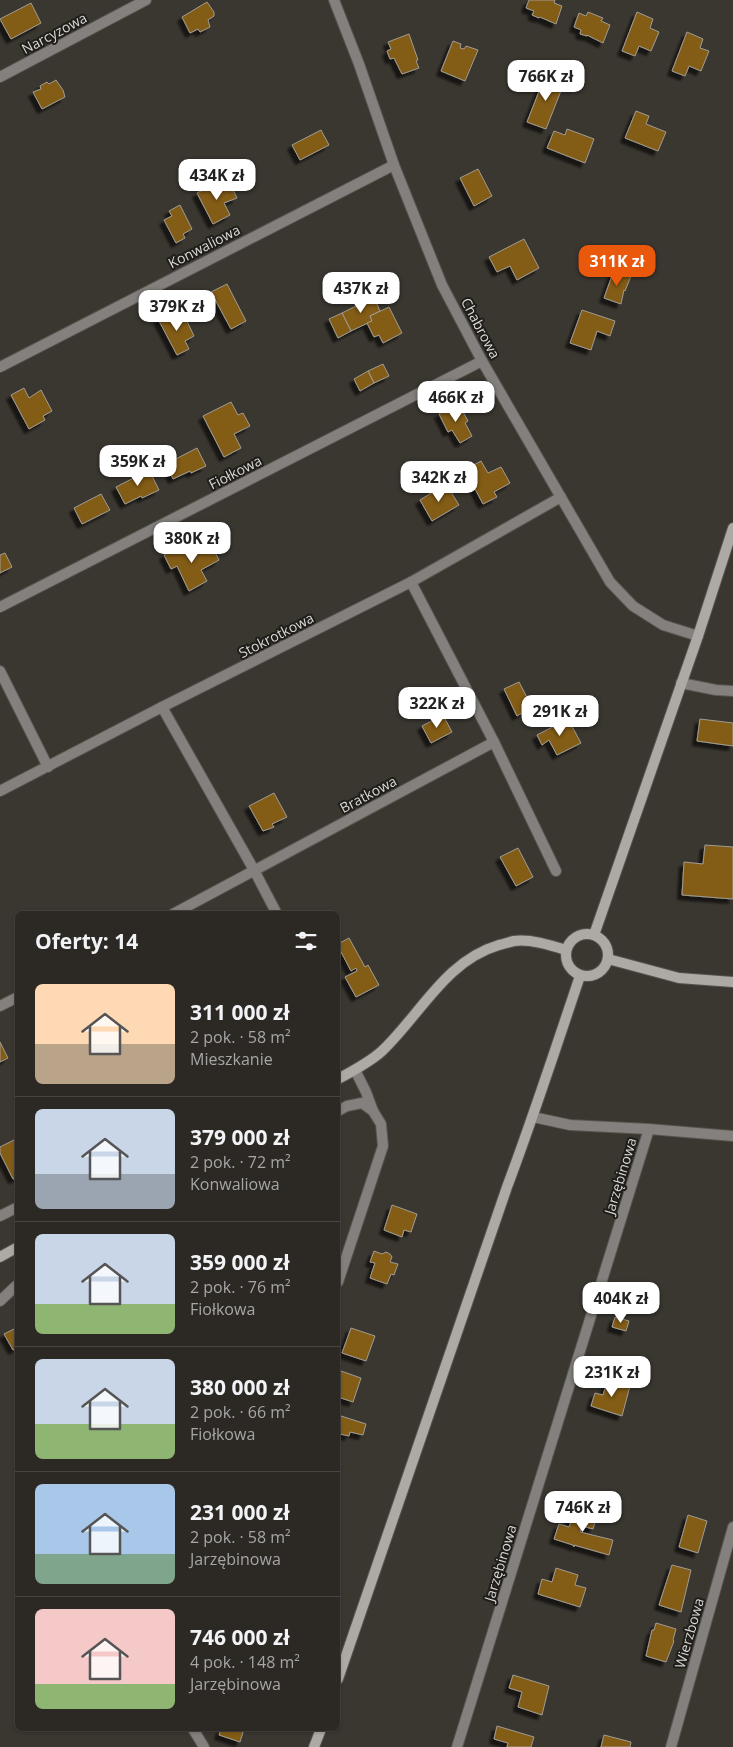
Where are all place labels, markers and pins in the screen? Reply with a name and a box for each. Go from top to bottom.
pin: 766K zł [500,59,592,102]
pin: 434K zł [171,158,263,201]
pin: 311K zł [571,244,663,287]
pin: 437K zł [315,272,407,314]
pin: 379K zł [131,290,223,332]
pin: 466K zł [410,380,502,423]
pin: 359K zł [92,444,184,487]
pin: 342K zł [393,460,485,503]
pin: 380K zł [146,522,238,564]
pin: 322K zł [391,686,483,729]
pin: 291K zł [514,694,606,737]
pin: 404K zł [575,1282,667,1324]
pin: 231K zł [566,1356,658,1398]
pin: 746K zł [537,1490,629,1533]

